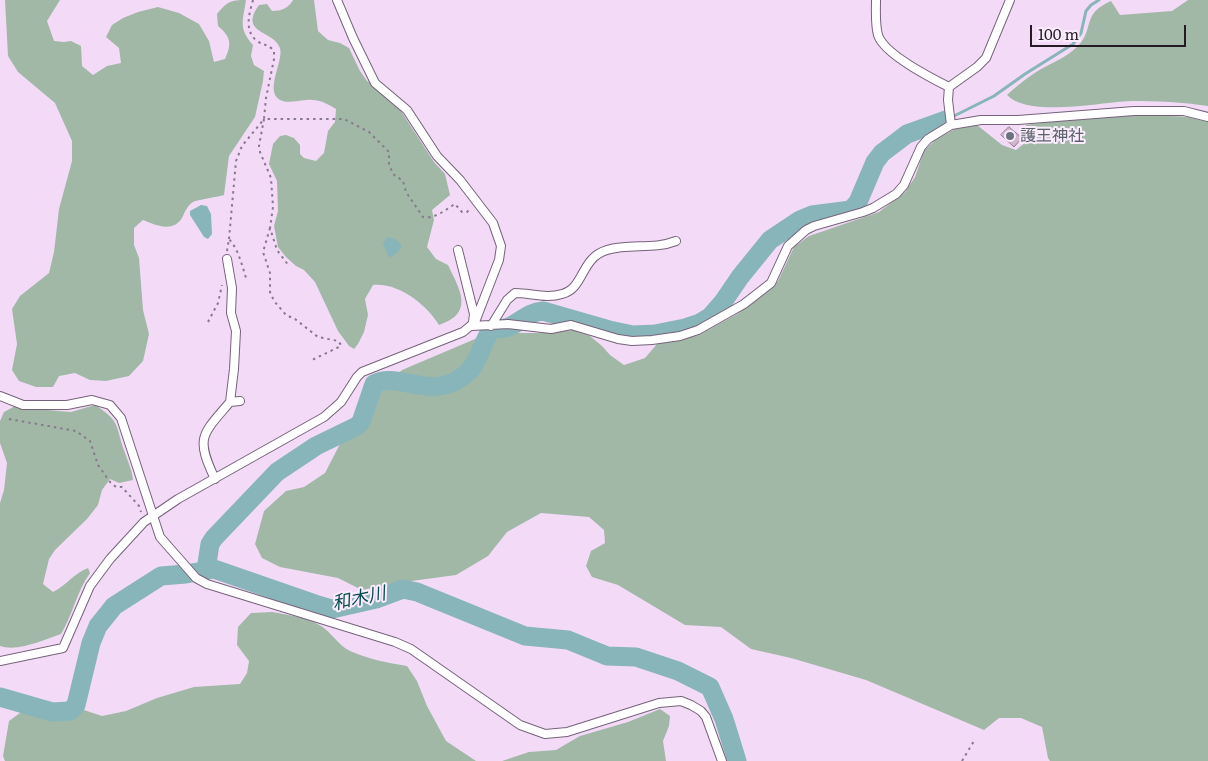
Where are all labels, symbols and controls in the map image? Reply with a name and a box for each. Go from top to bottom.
scale bar [1033,15,1189,47]
text: 100 m [1038,22,1079,45]
place label: 護王神社 [1020,126,1084,146]
marker: 護王神社 [1004,130,1016,142]
water label: 和木川 [330,583,388,615]

